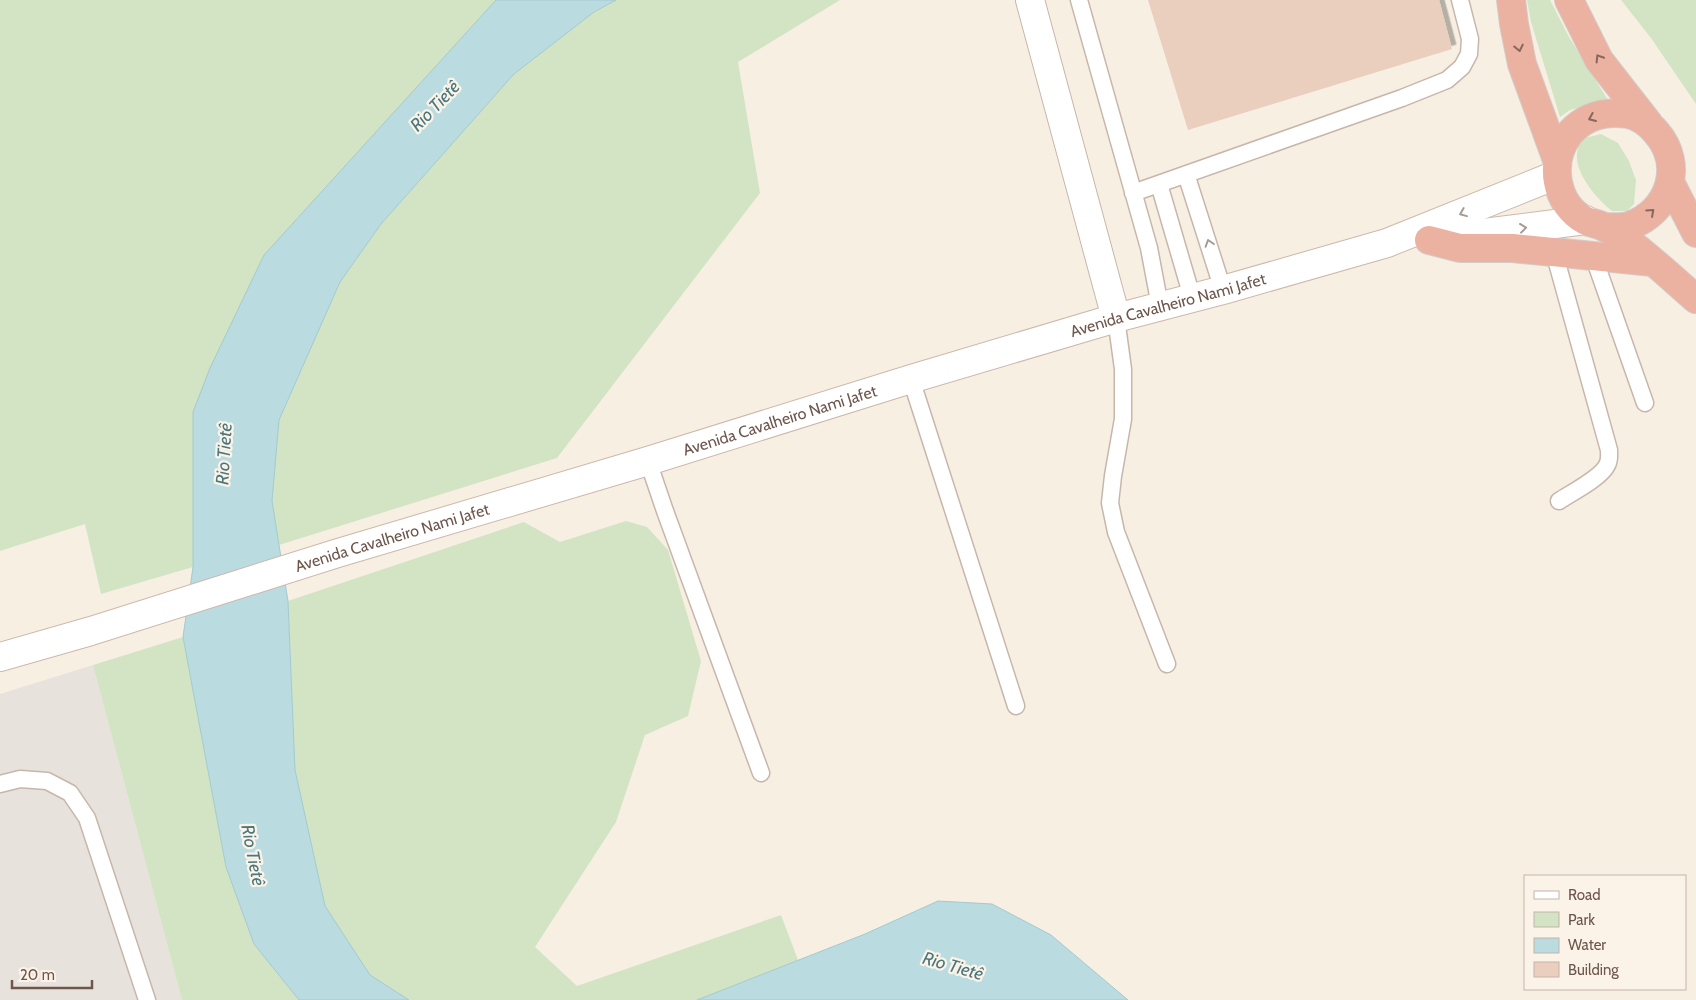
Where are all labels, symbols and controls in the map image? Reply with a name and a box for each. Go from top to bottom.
one-way arrow [1513,44,1524,53]
one-way arrow [1596,55,1605,64]
water label: Rio Tietê [406,76,465,136]
one-way arrow [1588,111,1597,122]
one-way arrow [1459,207,1468,218]
one-way arrow [1645,209,1654,218]
one-way arrow [1519,223,1527,234]
one-way arrow [1205,239,1215,248]
street label: Avenida Cavalheiro Nami Jafet [1068,269,1268,341]
street label: Avenida Cavalheiro Nami Jafet [680,381,880,459]
water label: Rio Tietê [211,422,237,485]
street label: Avenida Cavalheiro Nami Jafet [293,499,492,576]
water label: Rio Tietê [236,823,270,888]
legend [1524,875,1686,990]
text: Road [1568,886,1601,904]
text: Park [1568,911,1595,929]
text: Water [1568,936,1606,954]
water label: Rio Tietê [920,947,986,985]
scale bar [12,958,92,990]
text: Building [1568,961,1619,979]
text: 20 m [20,966,55,984]

